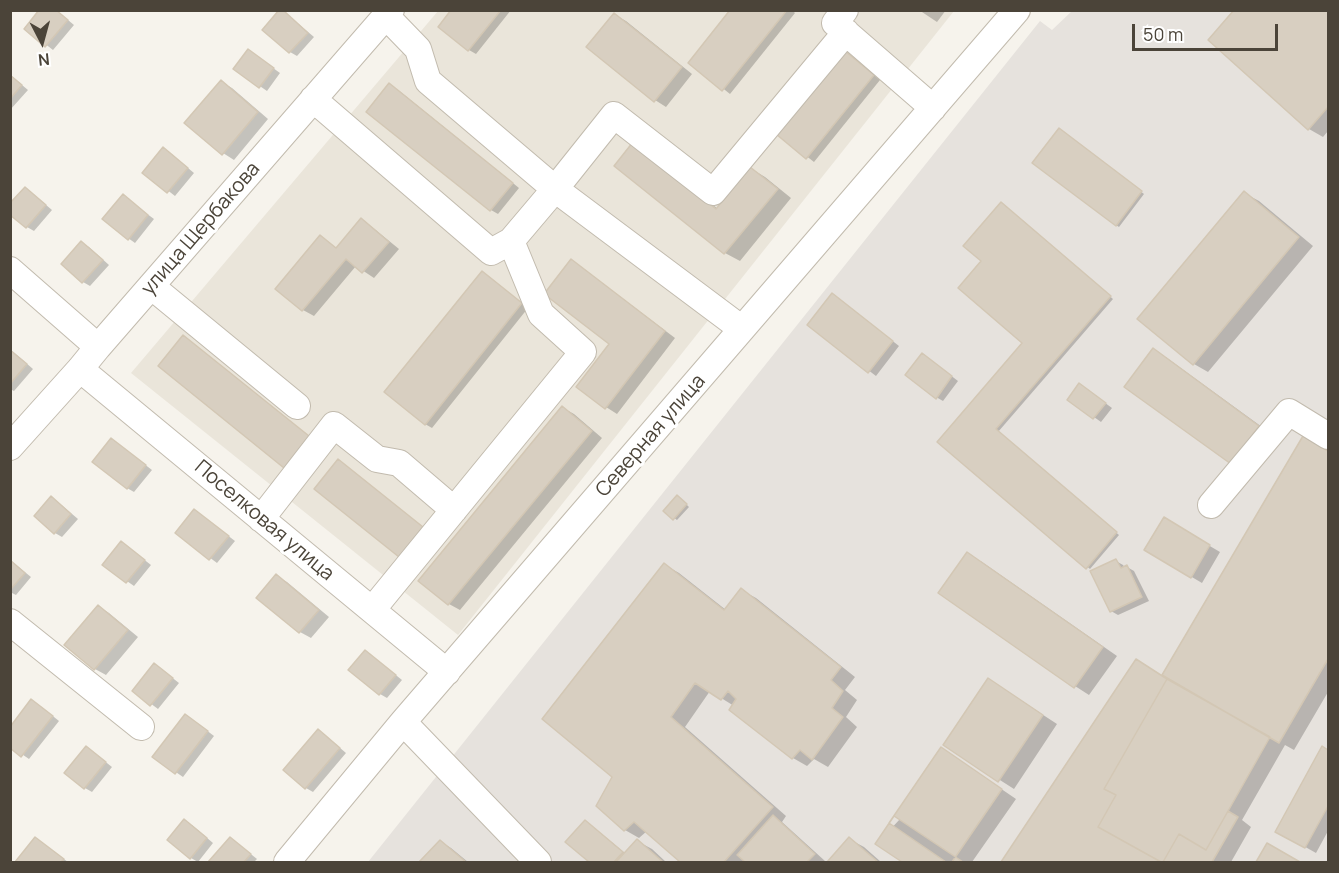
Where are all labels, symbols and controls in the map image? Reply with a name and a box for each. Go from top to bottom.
north arrow [12,12,72,72]
scale bar [1135,12,1280,50]
text: 50 m [1143,22,1183,46]
text: N [37,48,51,71]
street label: улица Щербакова [137,157,265,301]
street label: Северная улица [591,370,711,502]
street label: Поселковая улица [189,456,339,586]

